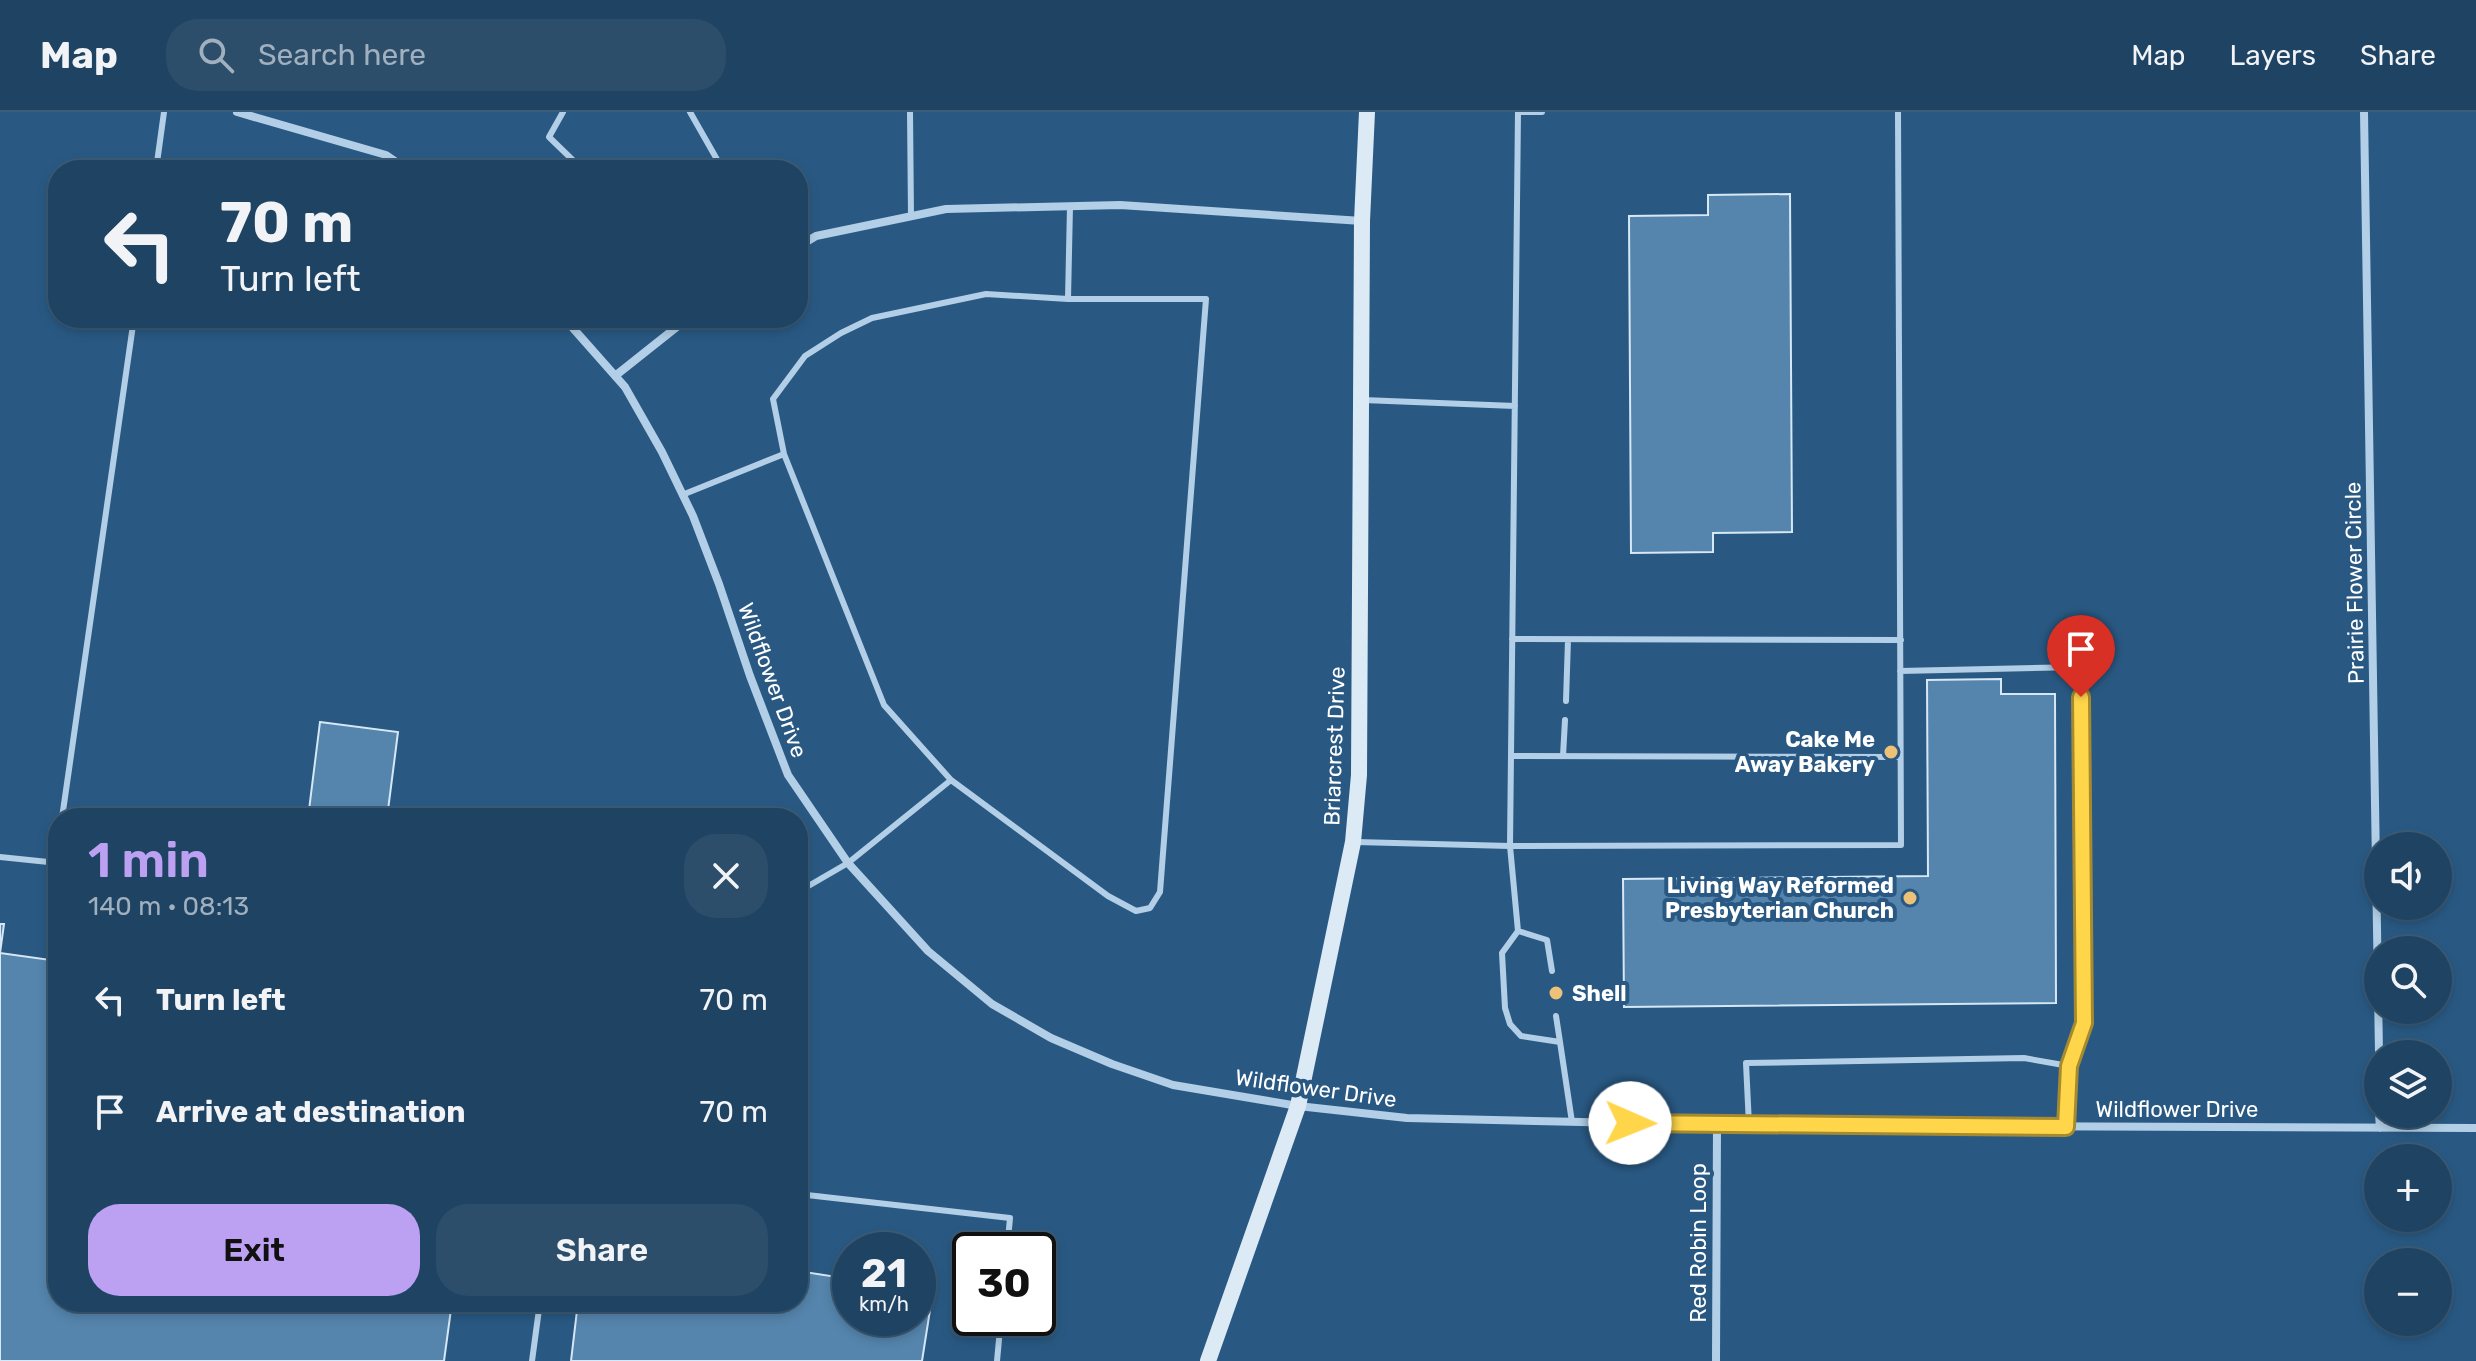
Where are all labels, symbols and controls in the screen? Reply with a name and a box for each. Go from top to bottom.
search box [166,19,726,91]
text: Map [40,32,118,78]
icon: search [194,33,238,77]
text: Search here [258,37,426,73]
text: Map [2131,39,2186,72]
text: Layers [2230,39,2316,72]
text: Share [2360,39,2436,72]
text: 70 m [220,190,353,256]
icon: left [88,192,192,296]
text: Turn left [220,257,361,300]
street label: Prairie Flower Circle [2339,482,2370,684]
street label: Wildflower Drive [732,599,813,761]
pin [2047,615,2115,697]
icon: arrive [2059,627,2103,671]
street label: Briarcrest Drive [1318,666,1351,826]
place label: Cake Me Away Bakery [1735,726,1875,778]
marker: Cake Me Away Bakery [1882,743,1900,761]
text: 1 min [88,832,209,889]
map controls [2364,832,2452,1336]
button: sound [2364,832,2452,920]
button: close [684,834,768,918]
place label: Living Way Reformed Presbyterian Church [1665,872,1894,924]
marker: Living Way Reformed Presbyterian Church [1901,889,1919,907]
text: 140 m · 08:13 [88,891,249,922]
button: search [2364,936,2452,1024]
icon: left [88,978,132,1022]
place label: Shell [1572,980,1627,1007]
text: Turn left [156,982,286,1018]
text: 70 m [700,982,768,1018]
marker: Shell [1547,984,1565,1002]
button: layers [2364,1040,2452,1128]
street label: Wildflower Drive [1233,1064,1398,1113]
position arrow [1588,1081,1672,1165]
icon: arrive [88,1090,132,1134]
text: Arrive at destination [156,1094,466,1130]
text: 70 m [700,1094,768,1130]
street label: Wildflower Drive [2096,1096,2258,1123]
button: + [2364,1144,2452,1232]
street label: Red Robin Loop [1685,1163,1712,1323]
button: Exit [88,1204,420,1296]
button: Share [436,1204,768,1296]
speed limit sign: 30 [952,1232,1056,1336]
button: − [2364,1248,2452,1336]
text: 21 [861,1250,907,1297]
text: km/h [859,1292,909,1316]

